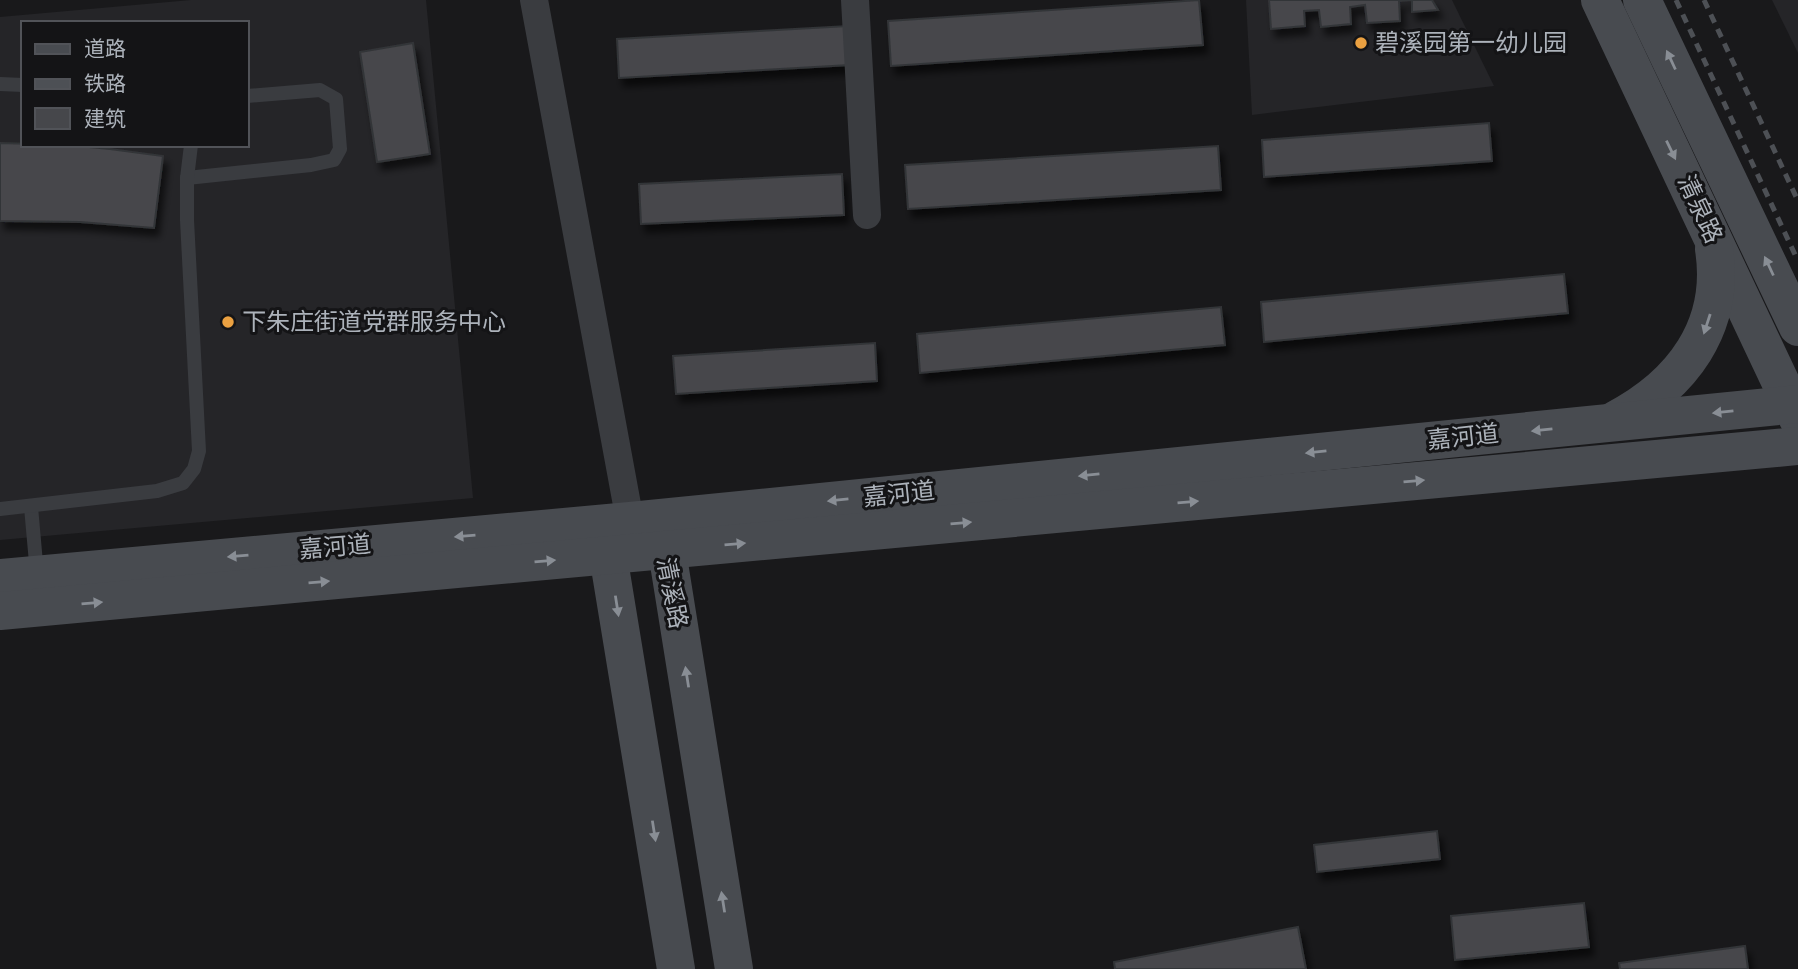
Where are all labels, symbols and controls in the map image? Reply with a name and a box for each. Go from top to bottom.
legend [21,21,248,147]
place label: 碧溪园第一幼儿园 [1375,28,1567,57]
marker: 碧溪园第一幼儿园 [1353,35,1369,51]
text: 道路 [84,36,126,61]
one-way arrow [1665,50,1677,70]
text: 铁路 [84,71,126,96]
text: 建筑 [84,106,126,131]
one-way arrow [1666,140,1677,160]
street label: 清泉路 [1672,170,1729,248]
one-way arrow [1763,256,1774,276]
place label: 下朱庄街道党群服务中心 [242,307,506,336]
marker: 下朱庄街道党群服务中心 [220,314,236,330]
one-way arrow [1701,314,1712,335]
one-way arrow [1712,406,1734,417]
street label: 嘉河道 [1426,418,1500,455]
one-way arrow [1531,424,1553,435]
one-way arrow [1304,447,1326,458]
one-way arrow [1078,470,1100,481]
street label: 嘉河道 [862,475,936,512]
one-way arrow [1403,475,1425,486]
one-way arrow [827,495,849,506]
one-way arrow [1177,496,1199,507]
one-way arrow [950,517,972,528]
street label: 嘉河道 [298,529,372,564]
one-way arrow [453,530,475,541]
one-way arrow [724,538,746,549]
one-way arrow [227,551,249,562]
one-way arrow [535,555,557,566]
street label: 清溪路 [651,555,694,631]
one-way arrow [308,576,330,587]
one-way arrow [612,595,623,617]
one-way arrow [82,597,104,608]
one-way arrow [681,666,692,688]
one-way arrow [649,820,660,842]
one-way arrow [717,891,728,913]

